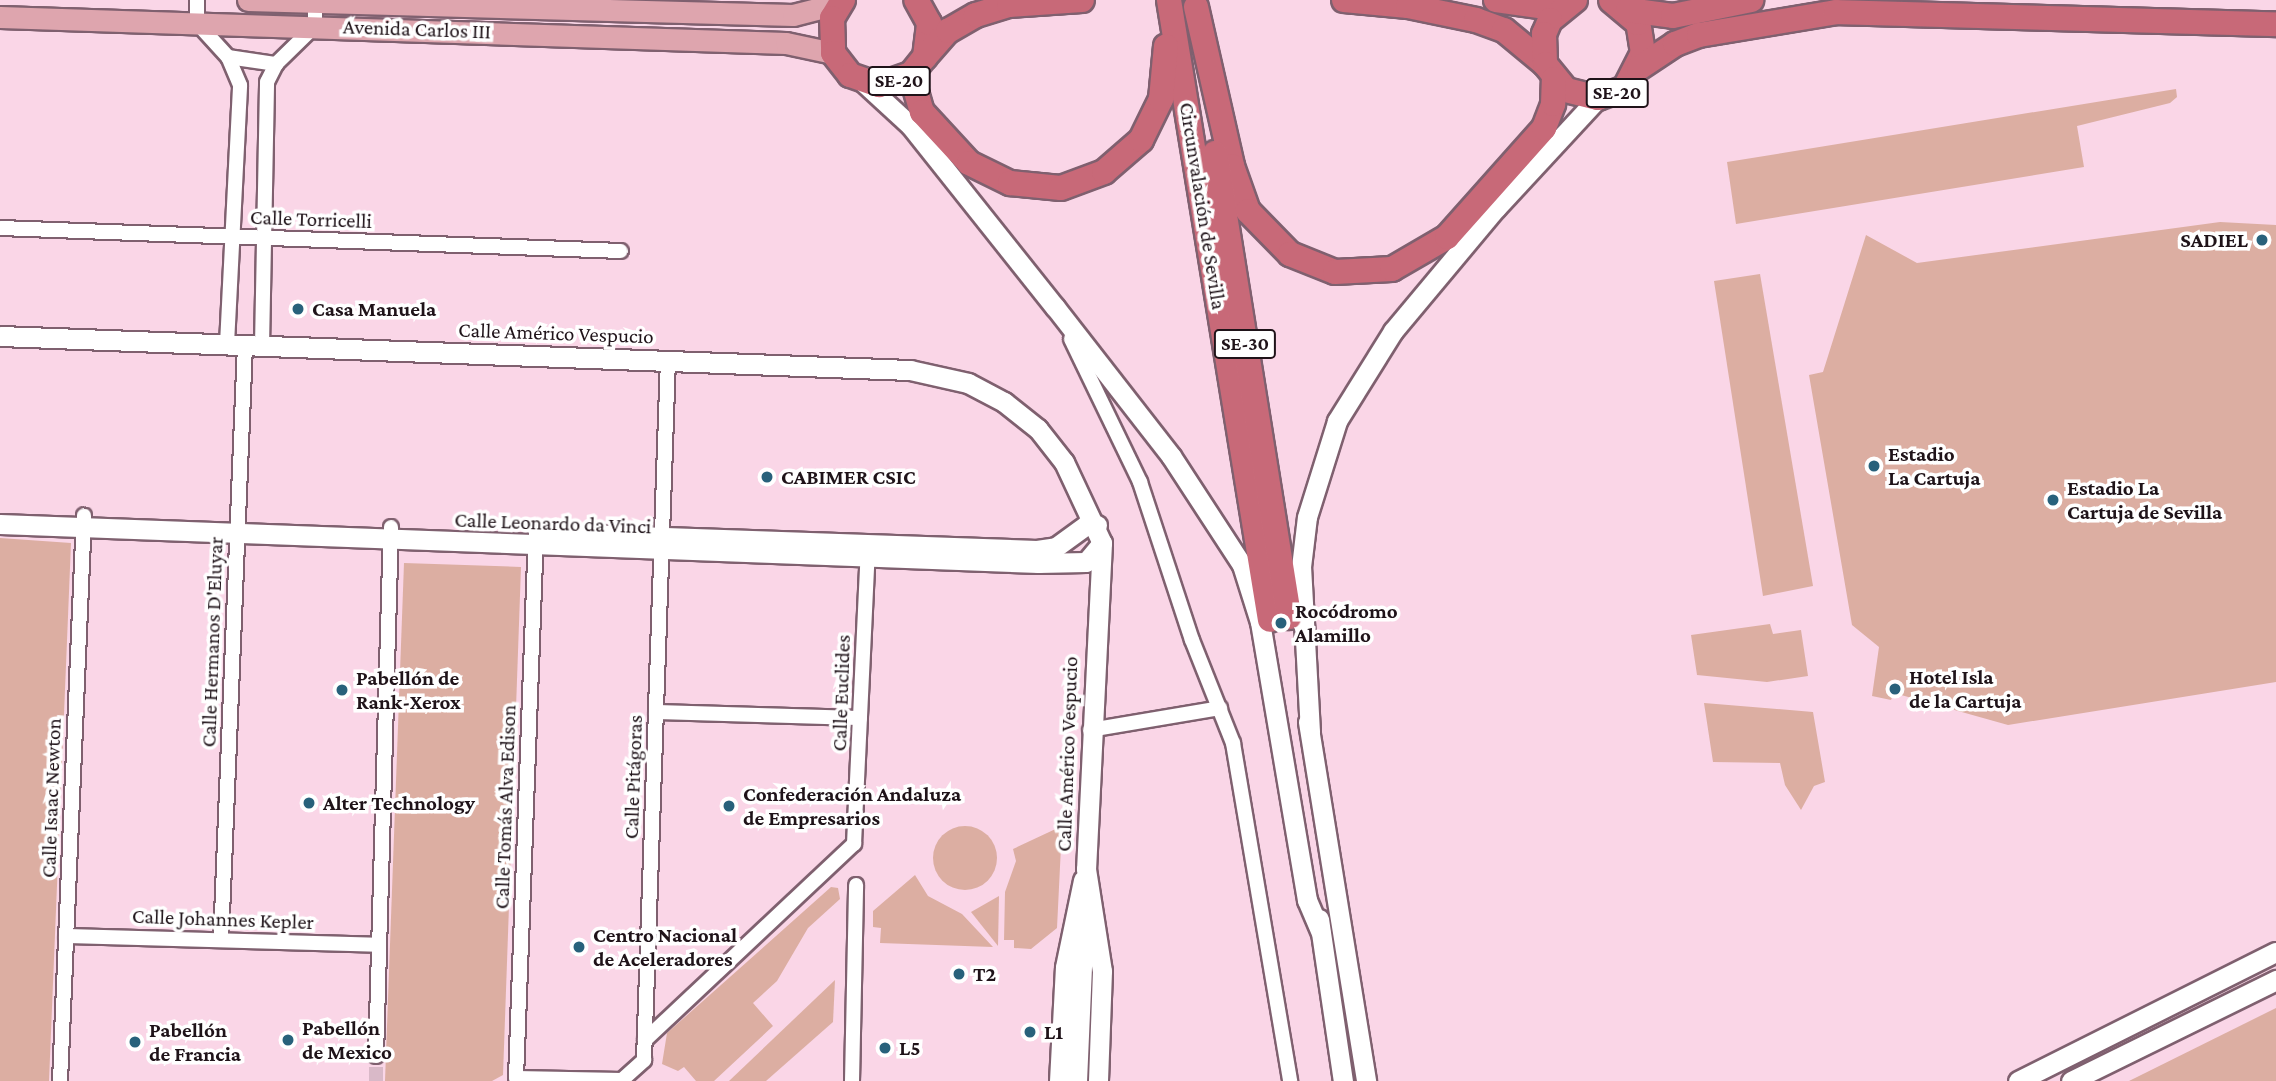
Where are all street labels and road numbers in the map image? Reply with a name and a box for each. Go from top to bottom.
street label: Avenida Carlos III [343,14,491,44]
road number: SE-20 [867,66,930,96]
road number: SE-20 [1586,78,1648,108]
street label: Circunvalación de Sevilla [1174,101,1232,311]
street label: Calle Torricelli [250,204,372,234]
street label: Calle Américo Vespucio [458,317,654,349]
road number: SE-30 [1214,328,1276,360]
street label: Calle Leonardo da Vinci [454,507,652,539]
street label: Calle Hermanos D'Eluyar [196,536,228,748]
street label: Calle Euclides [826,634,856,752]
street label: Calle Américo Vespucio [1051,656,1083,852]
street label: Calle Tomás Alva Edison [489,704,521,910]
street label: Calle Pitágoras [618,714,648,840]
street label: Calle Isaac Newton [36,718,66,878]
street label: Calle Johannes Kepler [132,903,314,935]

